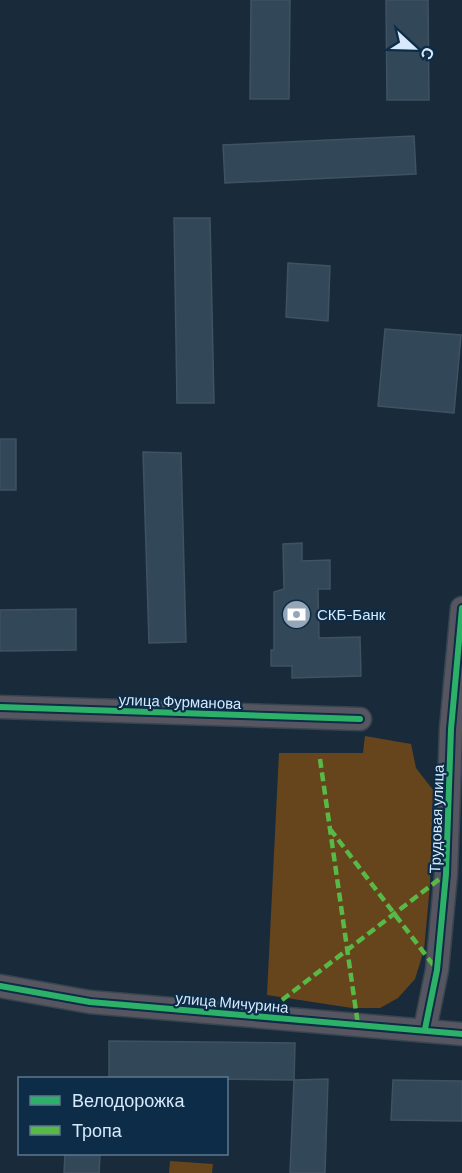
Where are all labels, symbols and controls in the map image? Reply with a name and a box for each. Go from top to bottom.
north arrow [384,18,444,78]
text: С [417,45,439,63]
bank icon: СКБ-Банк [280,598,312,630]
place label: СКБ-Банк [317,605,386,623]
street label: улица Фурманова [118,690,242,712]
street label: Трудовая улица [425,764,447,874]
street label: улица Мичурина [175,988,290,1016]
legend [18,1077,228,1155]
text: Велодорожка [72,1089,185,1111]
text: Тропа [72,1119,123,1141]

